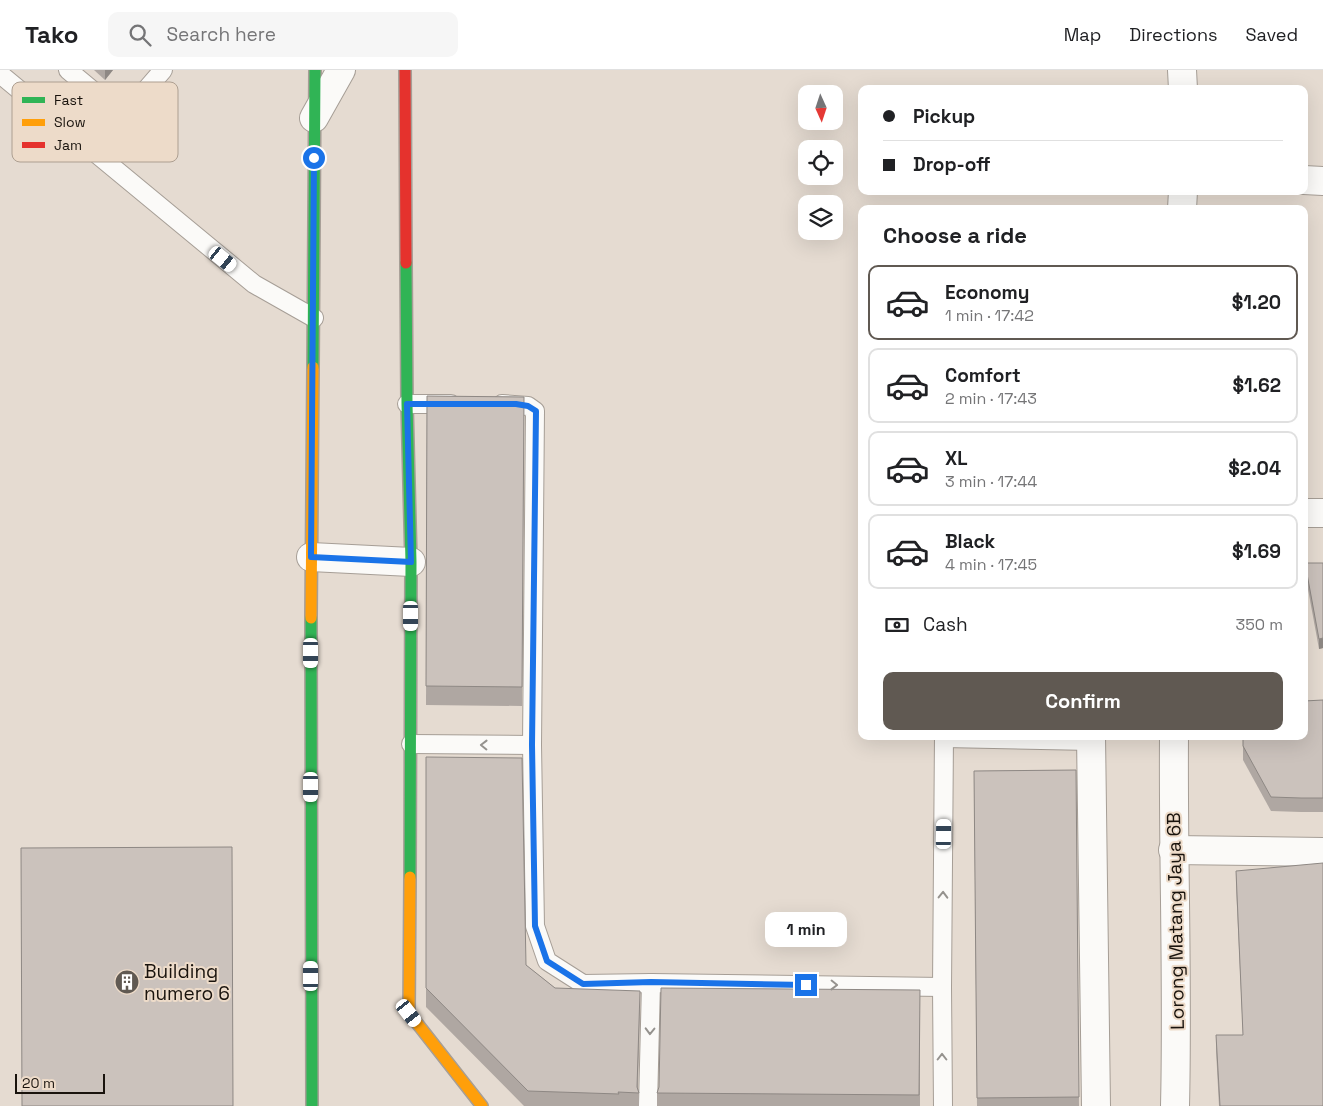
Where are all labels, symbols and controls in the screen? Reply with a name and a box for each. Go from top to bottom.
search box [108,12,458,57]
text: Tako [25,19,78,50]
icon: search [126,21,154,49]
text: Search here [166,22,276,47]
text: Map [1064,23,1101,46]
text: Directions [1129,23,1218,46]
text: Saved [1246,23,1298,46]
legend [12,82,178,162]
north arrow [798,85,842,130]
map controls [798,85,843,240]
text: Fast [54,91,83,109]
text: Pickup [913,104,975,129]
text: Slow [54,113,86,131]
text: Jam [54,136,82,154]
button: locate [798,140,843,185]
route start [303,147,325,169]
text: Drop-off [913,152,991,177]
button: layers [798,195,843,240]
text: Choose a ride [883,221,1027,249]
car [206,244,239,274]
icon: car [885,280,930,325]
text: Economy [945,280,1029,305]
text: $1.20 [1232,290,1281,315]
text: 1 min · 17:42 [945,305,1034,326]
icon: car [885,363,930,408]
text: Comfort [945,363,1021,388]
text: $1.62 [1232,373,1281,398]
text: 2 min · 17:43 [945,388,1037,409]
icon: car [885,446,930,491]
text: XL [945,446,968,471]
text: $2.04 [1228,456,1281,481]
text: 3 min · 17:44 [945,471,1037,492]
icon: car [885,529,930,574]
text: Black [945,529,995,554]
text: $1.69 [1232,539,1281,564]
text: 4 min · 17:45 [945,554,1037,575]
car [403,601,418,631]
icon: cash [883,611,911,639]
text: Cash [923,612,968,637]
text: 350 m [1236,614,1283,635]
car [303,638,318,668]
button: Confirm [883,672,1283,730]
one-way arrow [479,740,487,750]
car [303,772,318,802]
street label: Lorong Matang Jaya 6B [1161,812,1190,1030]
car [936,819,951,849]
one-way arrow [938,891,948,898]
callout: 1 min [765,912,847,948]
text: 1 min [786,919,826,940]
place label: Building numero 6 [144,959,230,1006]
car [303,961,318,991]
building icon: Building numero 6 [114,969,140,995]
route end [795,974,817,996]
one-way arrow [830,980,838,990]
car [393,997,424,1029]
one-way arrow [645,1028,655,1035]
one-way arrow [937,1053,948,1061]
scale bar [15,1071,105,1094]
text: 20 m [22,1074,55,1092]

